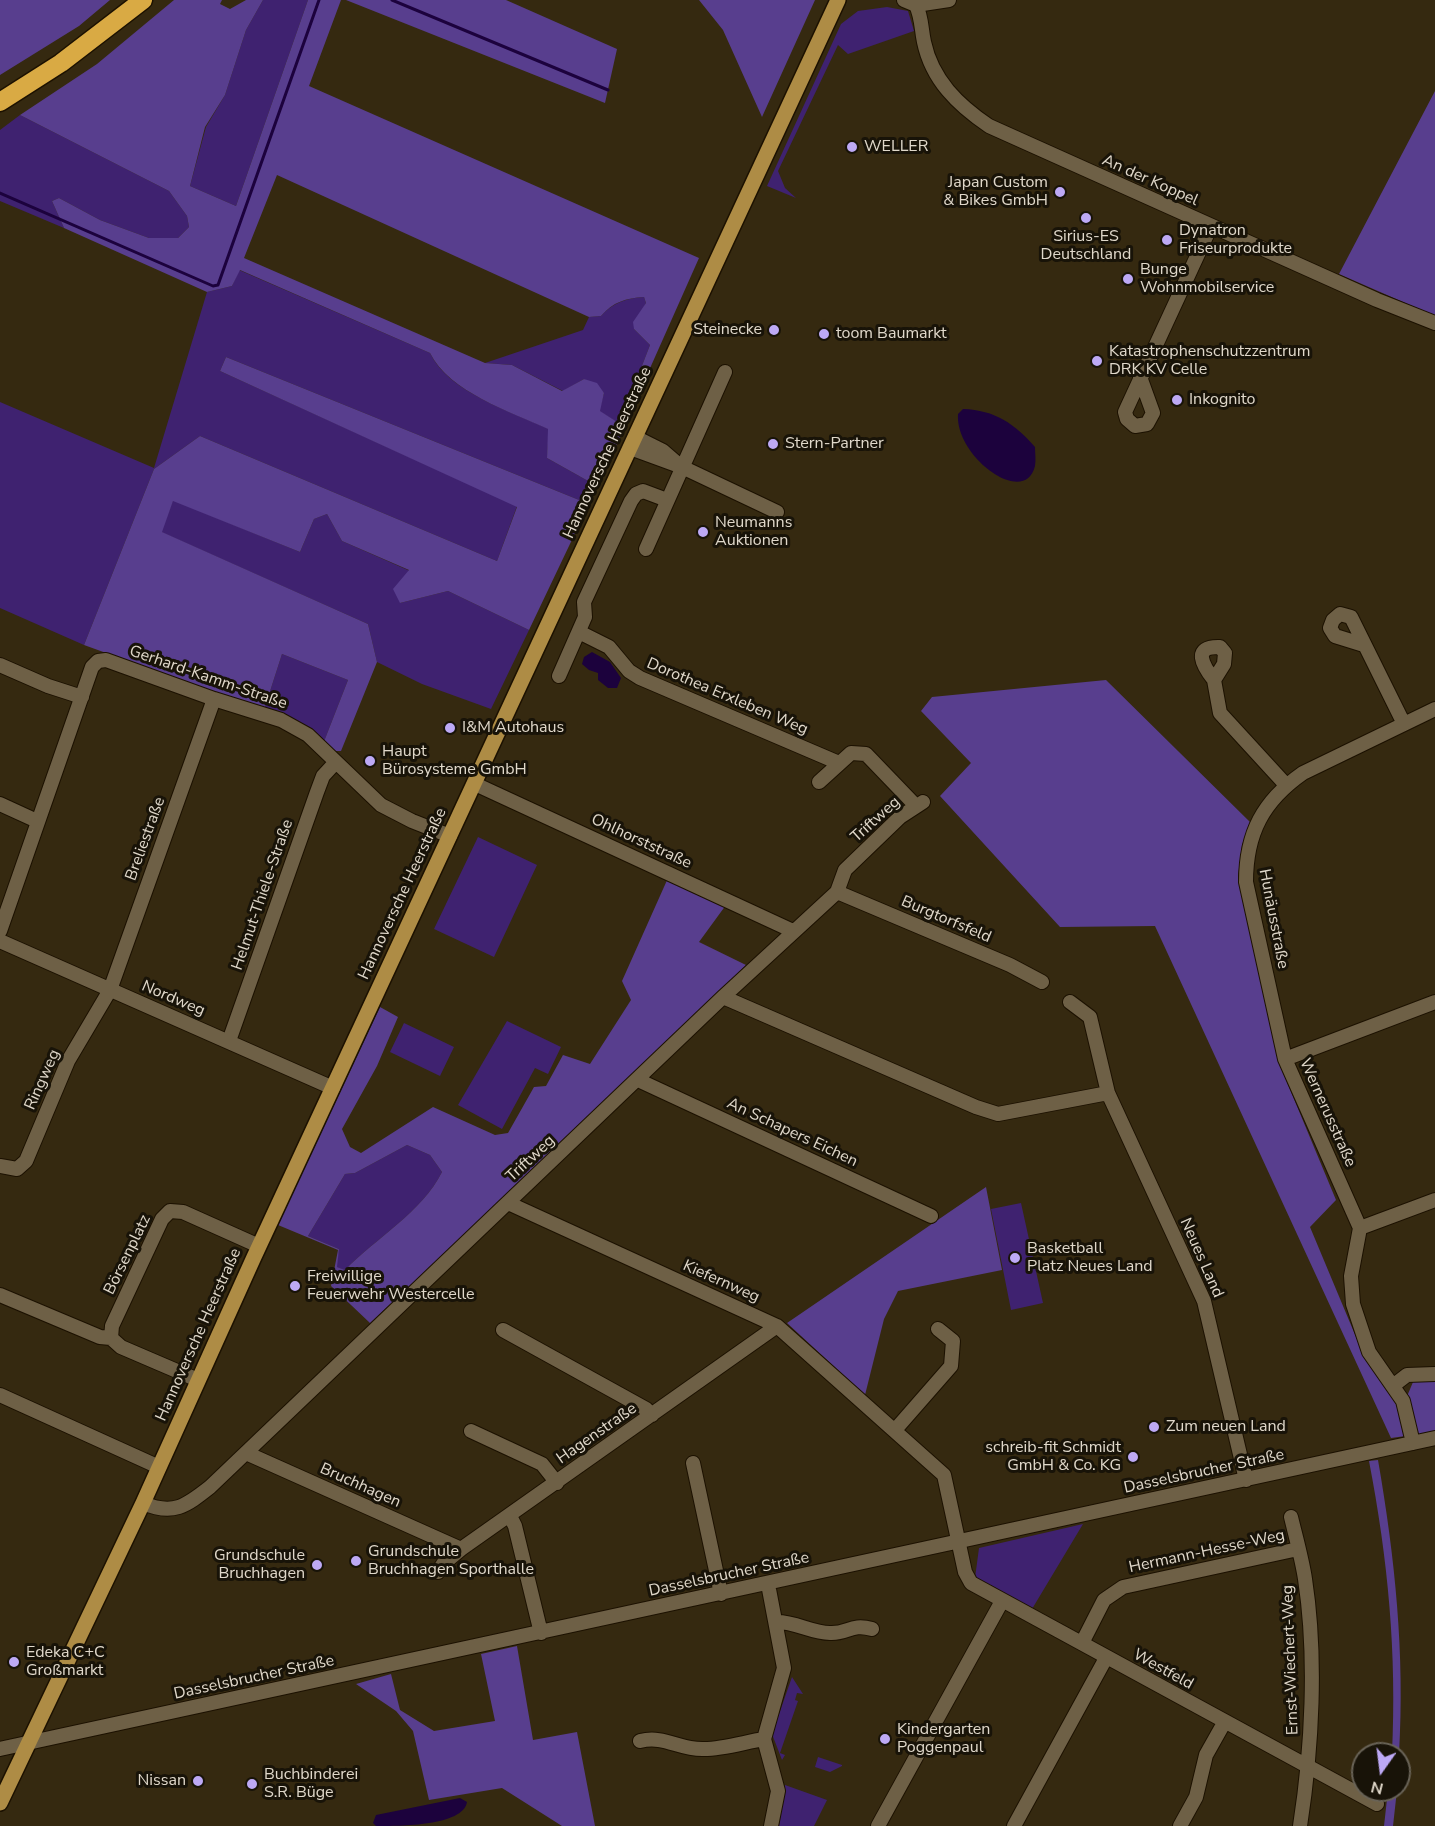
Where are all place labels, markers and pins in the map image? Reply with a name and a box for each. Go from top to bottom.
place label: WELLER [864,137,928,157]
marker: WELLER [845,140,859,154]
place label: Japan Custom & Bikes GmbH [943,173,1048,211]
marker: Japan Custom & Bikes GmbH [1053,185,1067,199]
marker: Sirius-ES Deutschland [1079,211,1093,225]
place label: Dynatron Friseurprodukte [1179,221,1292,259]
place label: Sirius-ES Deutschland [1041,227,1131,265]
marker: Dynatron Friseurprodukte [1160,233,1174,247]
place label: Bunge Wohnmobilservice [1140,260,1274,298]
marker: Bunge Wohnmobilservice [1121,272,1135,286]
place label: Steinecke [693,320,762,340]
marker: Steinecke [767,323,781,337]
place label: toom Baumarkt [836,324,947,344]
marker: toom Baumarkt [817,327,831,341]
place label: Katastrophenschutzzentrum DRK KV Celle [1109,342,1310,380]
marker: Katastrophenschutzzentrum DRK KV Celle [1090,354,1104,368]
place label: Inkognito [1189,390,1255,410]
marker: Inkognito [1170,393,1184,407]
place label: Stern-Partner [785,434,884,454]
marker: Stern-Partner [766,437,780,451]
place label: Neumanns Auktionen [715,513,792,551]
marker: Neumanns Auktionen [696,525,710,539]
place label: I&M Autohaus [462,718,564,738]
marker: I&M Autohaus [443,721,457,735]
place label: Haupt Bürosysteme GmbH [382,742,527,780]
marker: Haupt Bürosysteme GmbH [363,754,377,768]
place label: Basketball Platz Neues Land [1027,1239,1153,1277]
marker: Basketball Platz Neues Land [1008,1251,1022,1265]
place label: Freiwillige Feuerwehr Westercelle [307,1267,475,1305]
marker: Freiwillige Feuerwehr Westercelle [288,1279,302,1293]
place label: Zum neuen Land [1166,1417,1286,1437]
marker: Zum neuen Land [1147,1420,1161,1434]
place label: schreib-fit Schmidt GmbH & Co. KG [985,1438,1121,1476]
marker: schreib-fit Schmidt GmbH & Co. KG [1126,1450,1140,1464]
place label: Grundschule Bruchhagen Sporthalle [368,1542,534,1580]
place label: Grundschule Bruchhagen [214,1546,305,1584]
marker: Grundschule Bruchhagen Sporthalle [349,1554,363,1568]
marker: Grundschule Bruchhagen [310,1558,324,1572]
place label: Edeka C+C Großmarkt [26,1643,105,1681]
marker: Edeka C+C Großmarkt [7,1655,21,1669]
place label: Kindergarten Poggenpaul [897,1720,990,1758]
marker: Kindergarten Poggenpaul [878,1732,892,1746]
place label: Buchbinderei S.R. Büge [264,1765,358,1803]
place label: Nissan [137,1771,186,1791]
marker: Nissan [191,1774,205,1788]
marker: Buchbinderei S.R. Büge [245,1777,259,1791]

